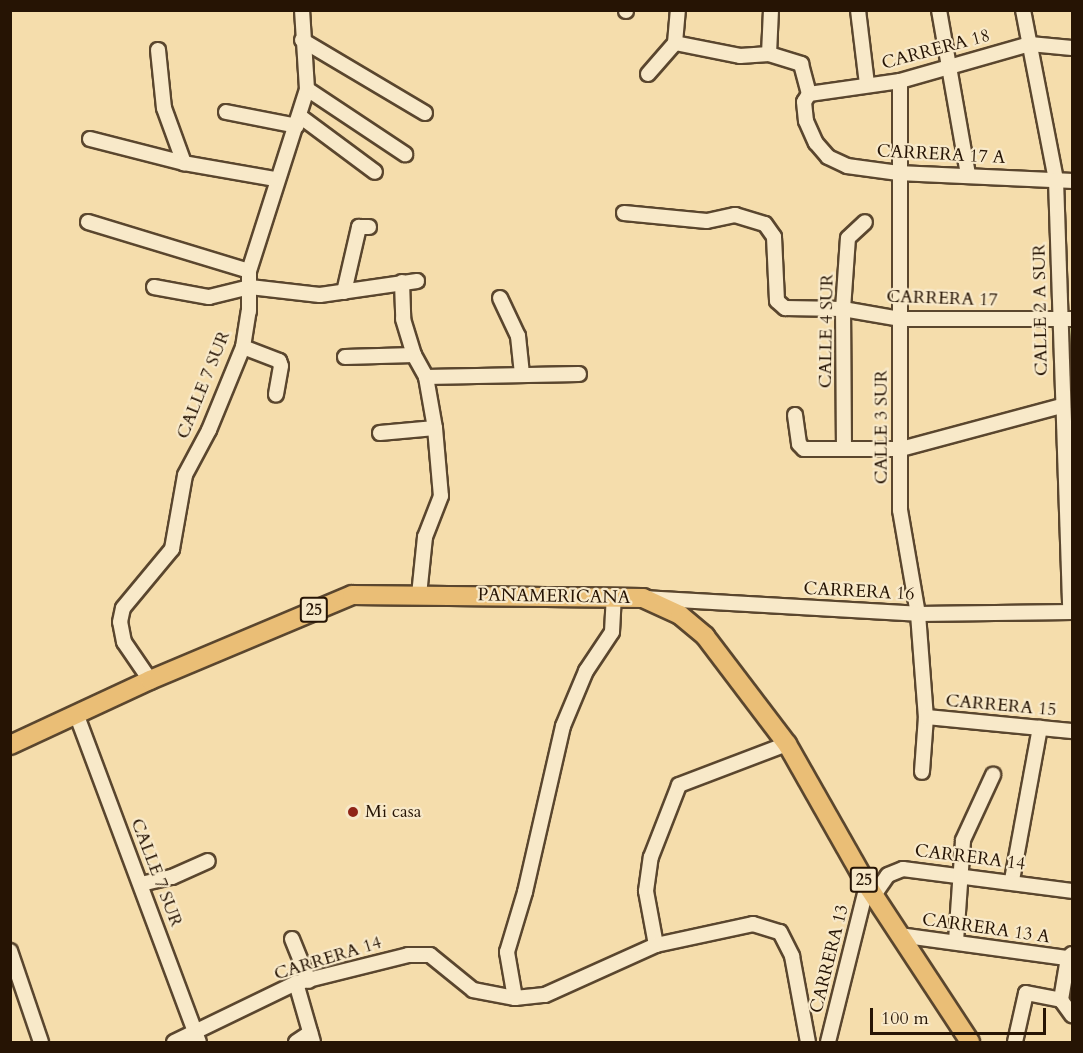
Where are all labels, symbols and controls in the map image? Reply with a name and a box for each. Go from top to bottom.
street label: CARRERA 18 [880,25,992,75]
street label: CARRERA 17 A [876,141,1006,169]
street label: CALLE 2 A SUR [1029,244,1053,376]
street label: CALLE 4 SUR [815,274,839,388]
street label: CARRERA 17 [886,286,998,312]
street label: CALLE 7 SUR [173,328,235,442]
street label: CALLE 3 SUR [871,370,893,484]
street label: CARRERA 16 [803,578,915,606]
street label: PANAMERICANA [477,585,631,609]
road number: 25 [299,597,329,623]
street label: CARRERA 15 [945,690,1057,722]
place label: Mi casa [365,801,422,823]
marker: Mi casa [346,805,360,819]
street label: CALLE 7 SUR [125,816,187,930]
street label: CARRERA 14 [914,841,1026,875]
road number: 25 [849,867,879,893]
street label: CARRERA 13 [806,902,854,1016]
street label: CARRERA 13 A [921,909,1051,949]
street label: CARRERA 14 [272,932,384,986]
scale bar [873,996,1048,1034]
text: 100 m [881,1006,929,1031]

